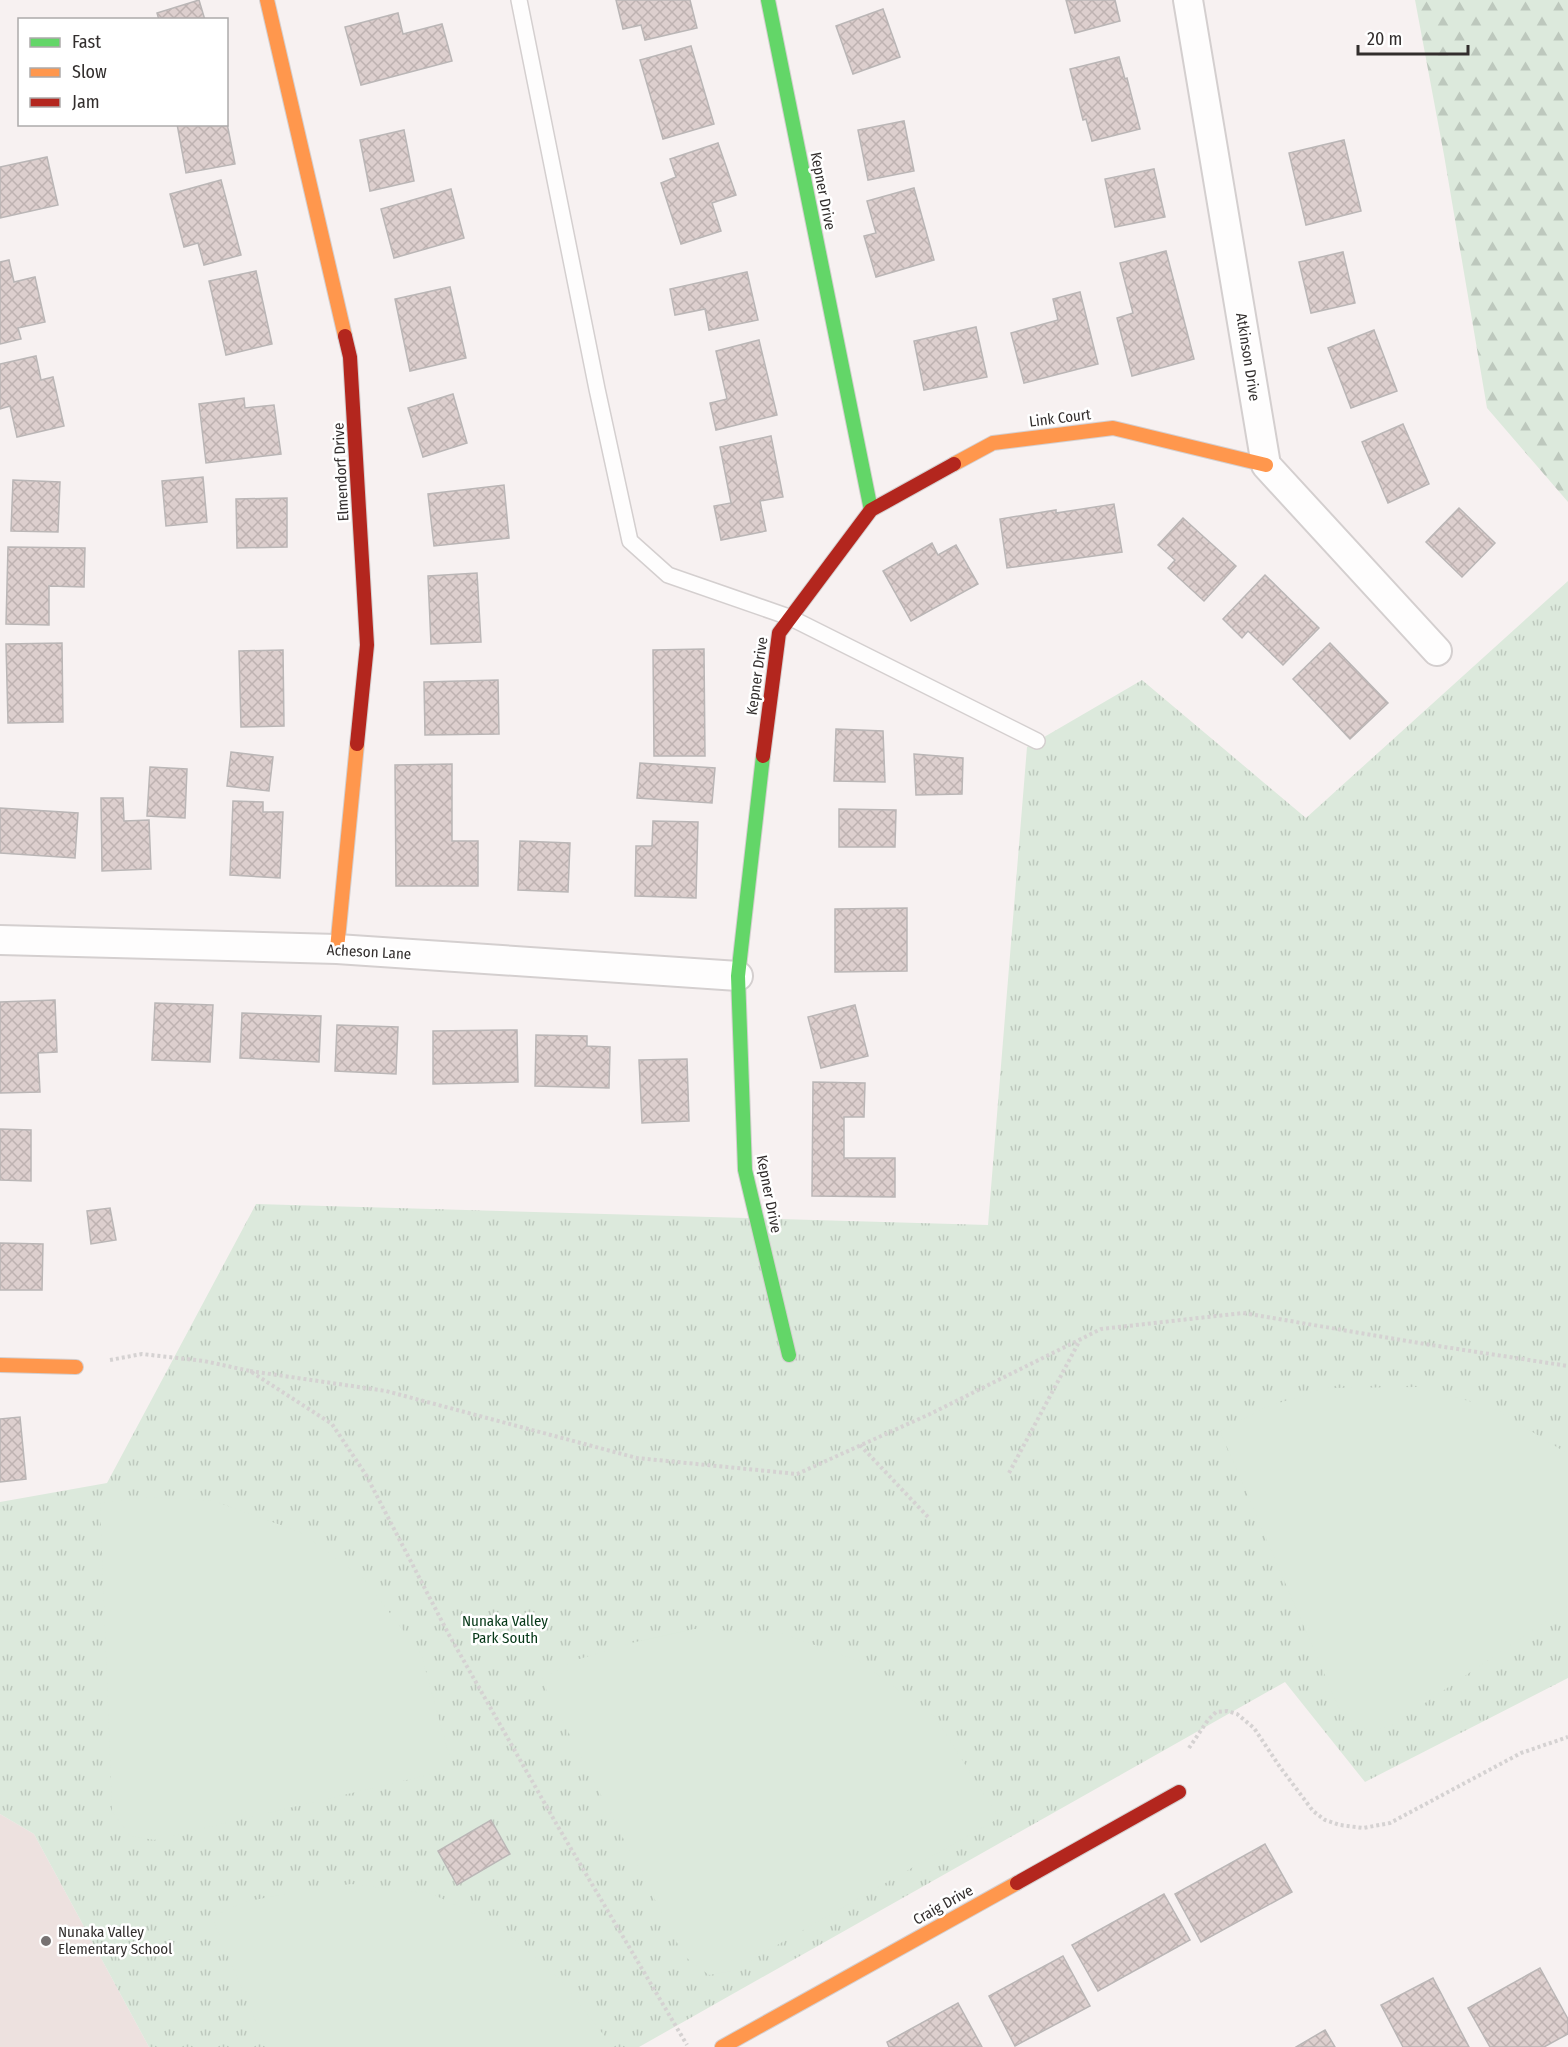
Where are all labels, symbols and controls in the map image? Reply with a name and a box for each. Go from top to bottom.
legend [18,18,228,126]
scale bar [1358,18,1468,56]
text: 20 m [1367,28,1402,50]
text: Fast [72,31,101,53]
text: Slow [72,61,107,83]
text: Jam [72,91,100,113]
street label: Kepner Drive [807,151,839,231]
street label: Atkinson Drive [1232,312,1264,402]
street label: Link Court [1028,405,1092,431]
street label: Elmendorf Drive [329,422,353,522]
street label: Kepner Drive [743,636,771,716]
street label: Acheson Lane [326,941,412,963]
street label: Kepner Drive [753,1154,785,1234]
park label: Nunaka Valley Park South [462,1612,548,1647]
street label: Craig Drive [910,1881,976,1929]
place label: Nunaka Valley Elementary School [58,1923,172,1958]
marker: Nunaka Valley Elementary School [39,1934,53,1948]

